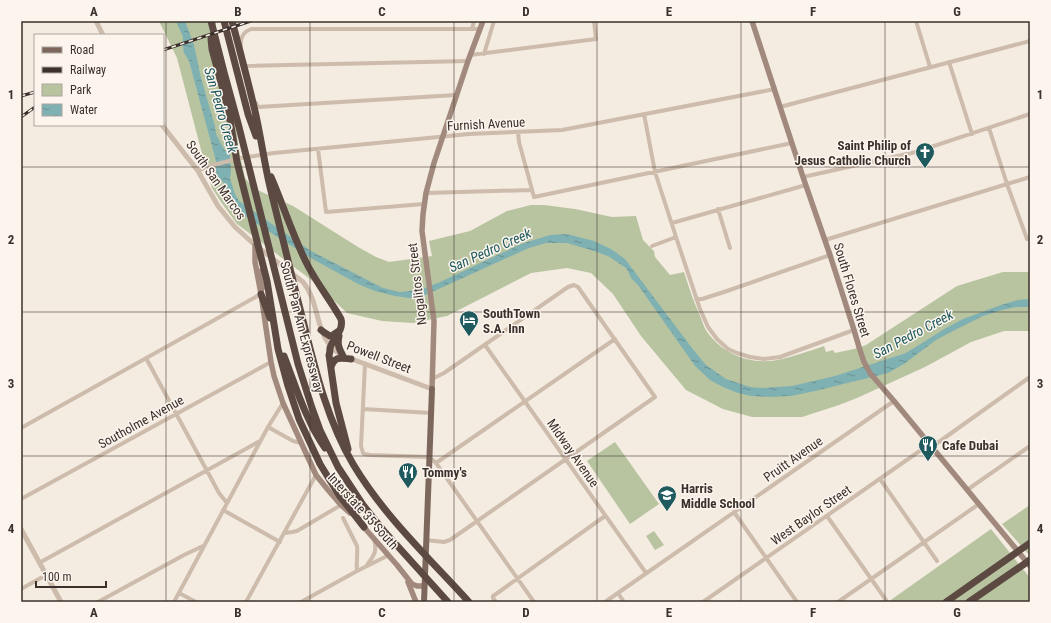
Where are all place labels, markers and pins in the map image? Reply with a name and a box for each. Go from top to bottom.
place label: Saint Philip of Jesus Catholic Church [795,138,912,168]
church icon: Saint Philip of Jesus Catholic Church [914,141,936,169]
place label: SouthTown S.A. Inn [483,306,540,336]
hotel icon: SouthTown S.A. Inn [458,309,480,337]
restaurant icon: Cafe Dubai [917,434,939,462]
place label: Cafe Dubai [942,438,998,453]
restaurant icon: Tommy's [397,461,419,489]
place label: Tommy's [422,465,467,480]
place label: Harris Middle School [681,481,755,511]
school or university icon: Harris Middle School [656,484,678,512]

